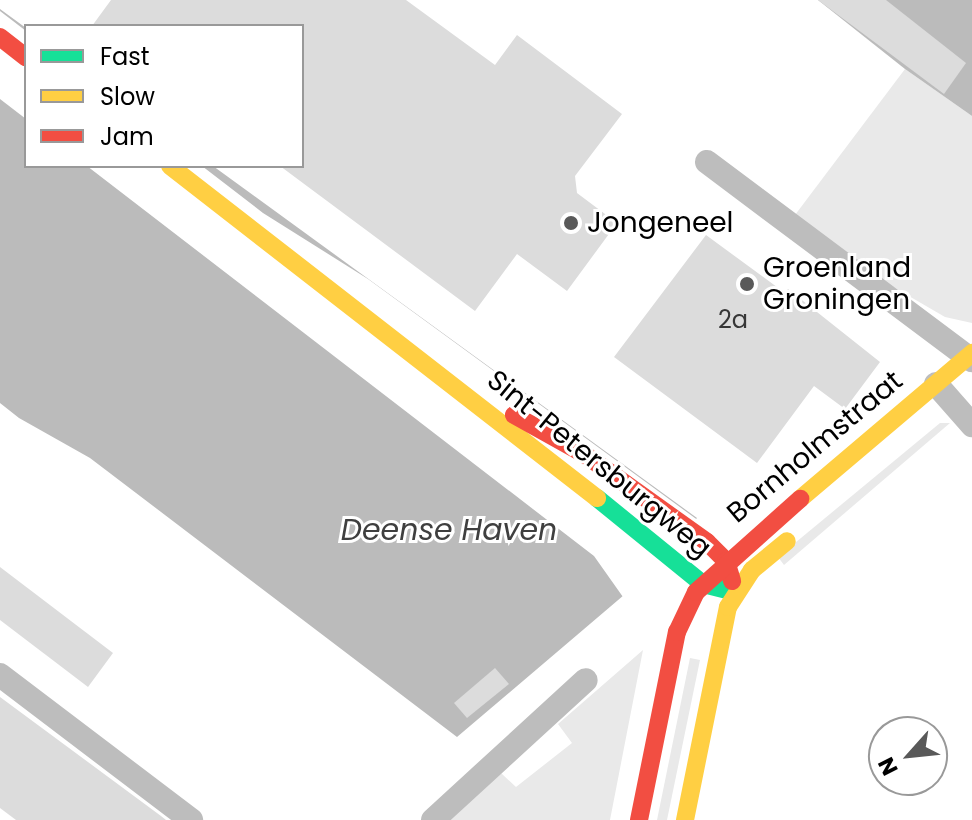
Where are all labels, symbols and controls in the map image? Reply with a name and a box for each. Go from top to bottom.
legend [24,24,304,168]
text: Fast [100,40,150,73]
text: Slow [100,80,155,113]
text: Jam [100,120,154,153]
place label: Jongeneel [587,206,733,240]
marker: Jongeneel [562,214,580,232]
place label: Groenland Groningen [763,251,911,317]
marker: Groenland Groningen [738,275,756,293]
house number: 2a [718,306,748,334]
street label: Sint-Petersburgweg [480,363,718,565]
street label: Bornholmstraat [721,364,909,530]
water label: Deense Haven [341,512,557,548]
north arrow [868,716,948,796]
text: N [870,752,906,781]

